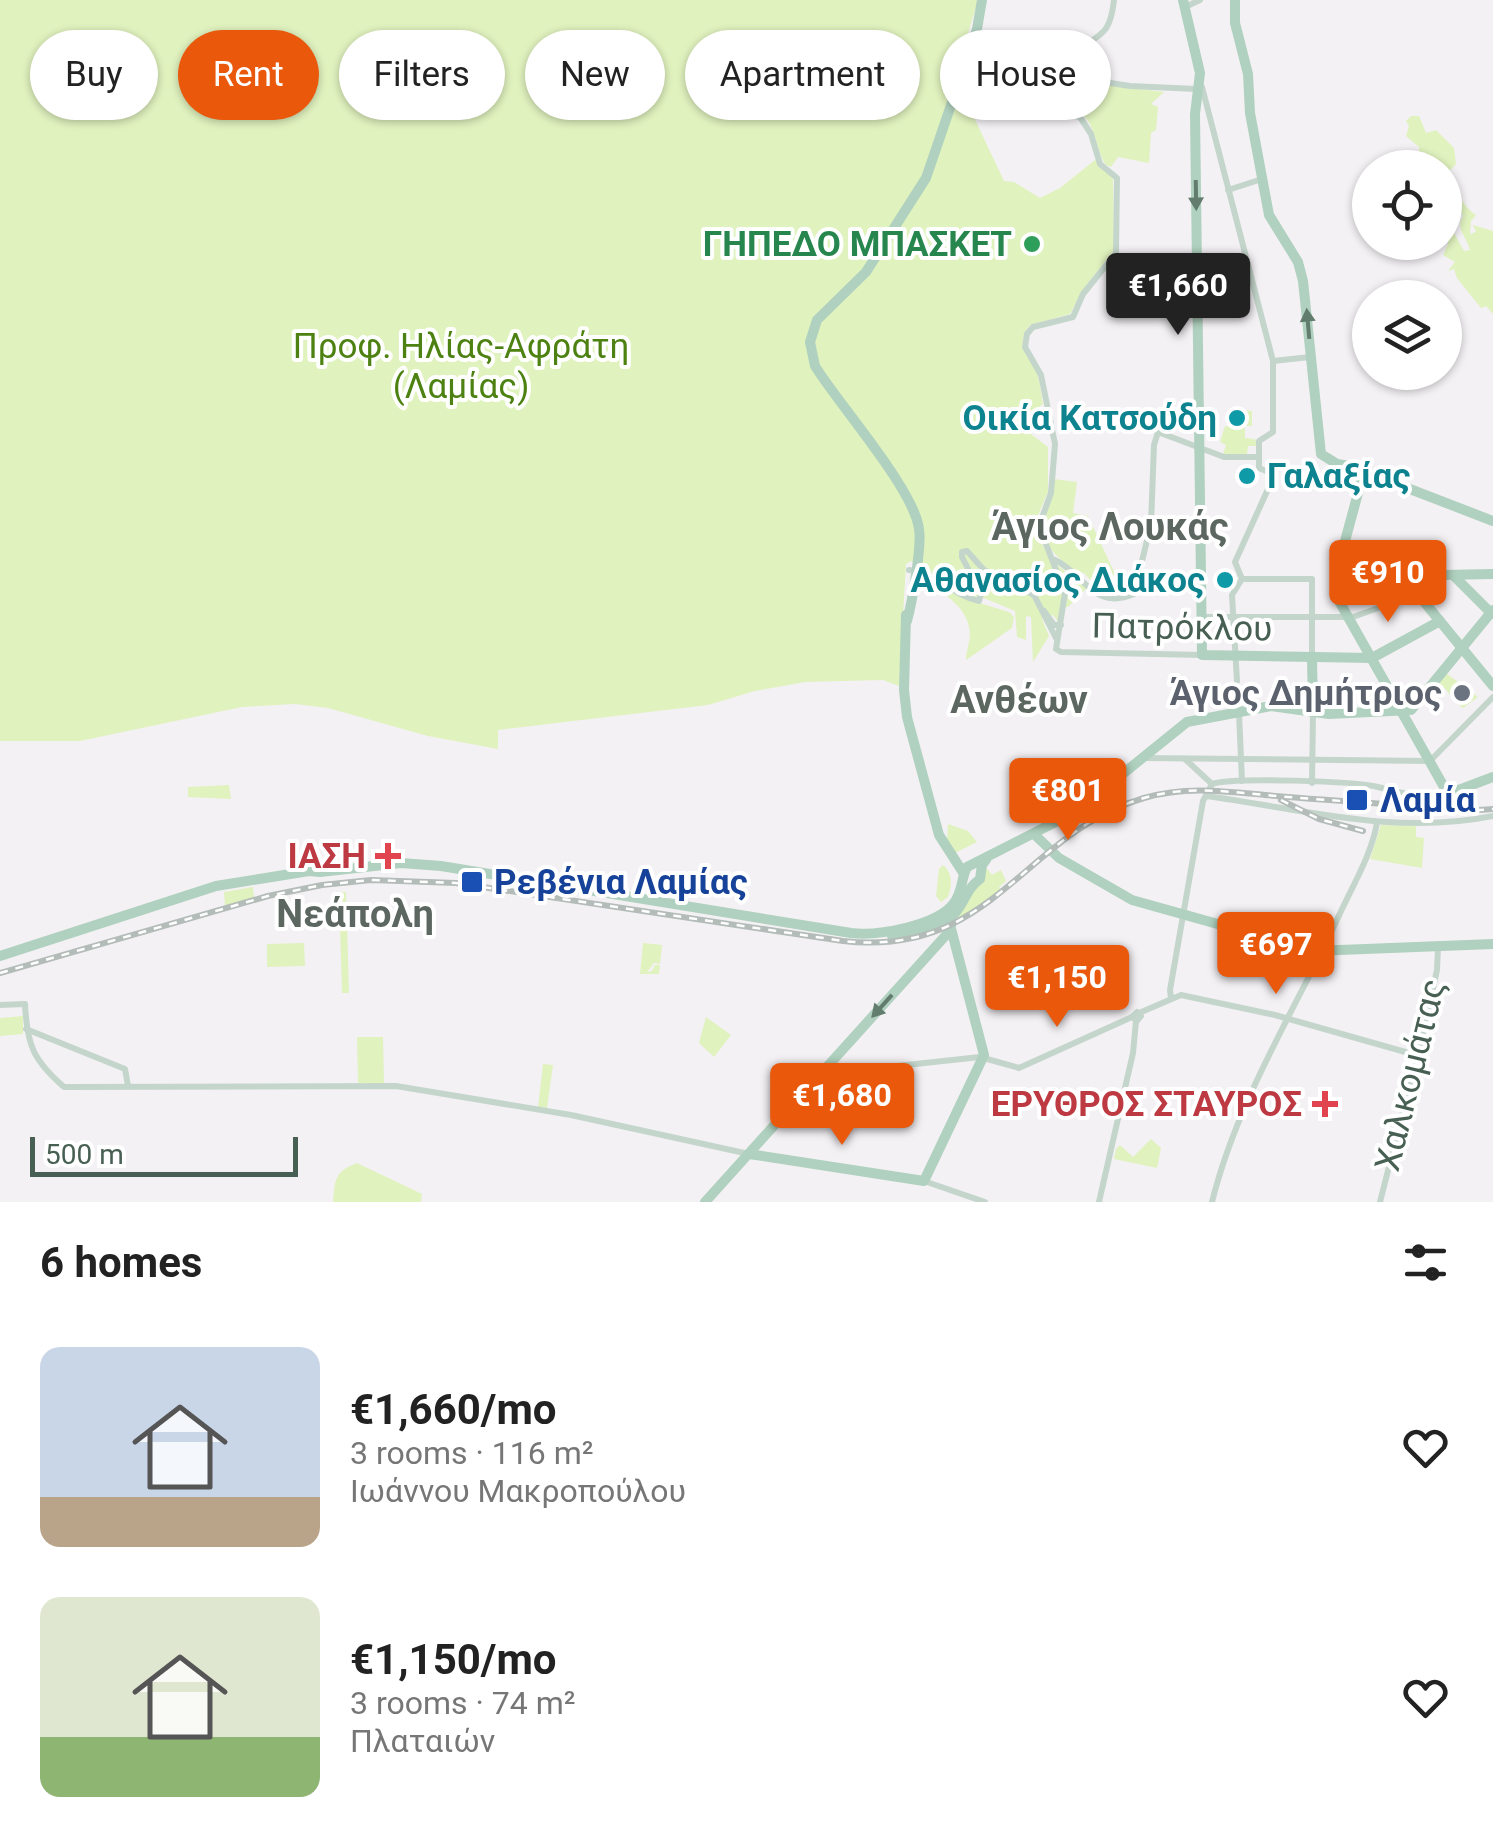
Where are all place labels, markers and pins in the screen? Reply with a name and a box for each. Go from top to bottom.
place label: ΓΗΠΕΔΟ ΜΠΑΣΚΕΤ [703,224,1012,265]
marker: ΓΗΠΕΔΟ ΜΠΑΣΚΕΤ [1021,233,1043,255]
pin: €1,660 [1097,253,1259,338]
place label: Οικία Κατσούδη [963,398,1217,439]
marker: Οικία Κατσούδη [1226,407,1248,429]
place label: Γαλαξίας [1267,456,1410,497]
marker: Γαλαξίας [1236,465,1258,487]
pin: €910 [1329,540,1447,625]
place label: Αθανασίος Διάκος [910,560,1205,601]
marker: Αθανασίος Διάκος [1214,569,1236,591]
place label: Άγιος Δημήτριος [1170,673,1442,714]
marker: Άγιος Δημήτριος [1451,682,1473,704]
pin: €801 [1009,758,1127,843]
place label: Λαμία [1380,780,1476,821]
marker: Λαμία [1344,787,1370,813]
place label: ΙΑΣΗ [287,836,366,877]
marker: ΙΑΣΗ [375,843,401,869]
place label: Ρεβένια Λαμίας [494,862,748,903]
marker: Ρεβένια Λαμίας [459,869,485,895]
pin: €697 [1217,912,1335,997]
pin: €1,150 [976,945,1138,1030]
pin: €1,680 [761,1063,923,1148]
place label: ΕΡΥΘΡΟΣ ΣΤΑΥΡΟΣ [991,1084,1302,1125]
marker: ΕΡΥΘΡΟΣ ΣΤΑΥΡΟΣ [1312,1091,1338,1117]

